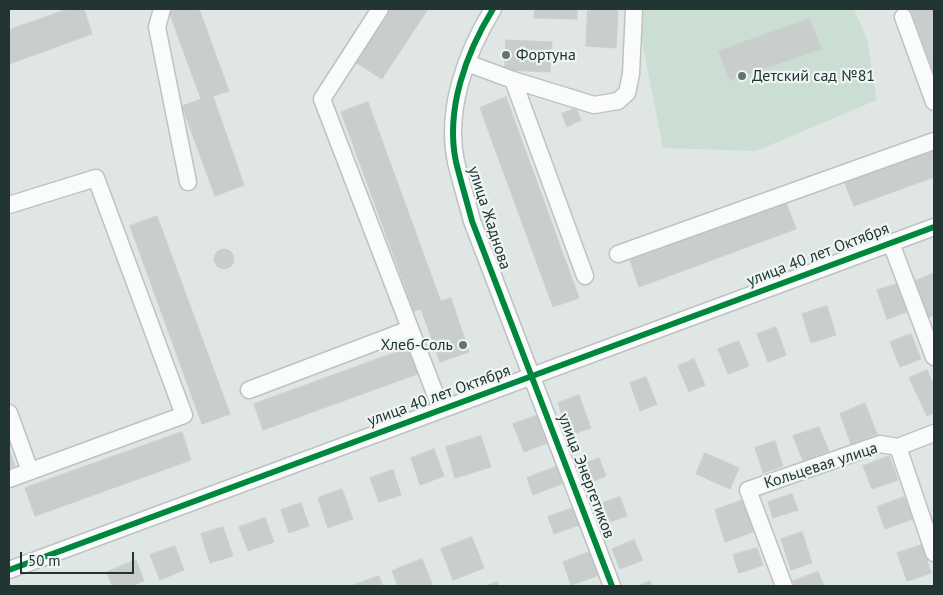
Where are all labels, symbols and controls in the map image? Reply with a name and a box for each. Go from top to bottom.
place label: Фортуна [516,45,576,65]
marker: Фортуна [500,49,512,61]
place label: Детский сад №81 [752,66,875,86]
marker: Детский сад №81 [736,70,748,82]
street label: улица Жаднова [463,164,515,272]
street label: улица 40 лет Октября [744,219,892,291]
place label: Хлеб-Соль [380,335,453,355]
marker: Хлеб-Соль [457,339,469,351]
street label: улица 40 лет Октября [365,361,513,431]
street label: улица Энергетиков [553,411,619,541]
street label: Кольцевая улица [762,439,880,493]
scale bar [22,542,136,574]
text: 50 m [28,551,61,570]

